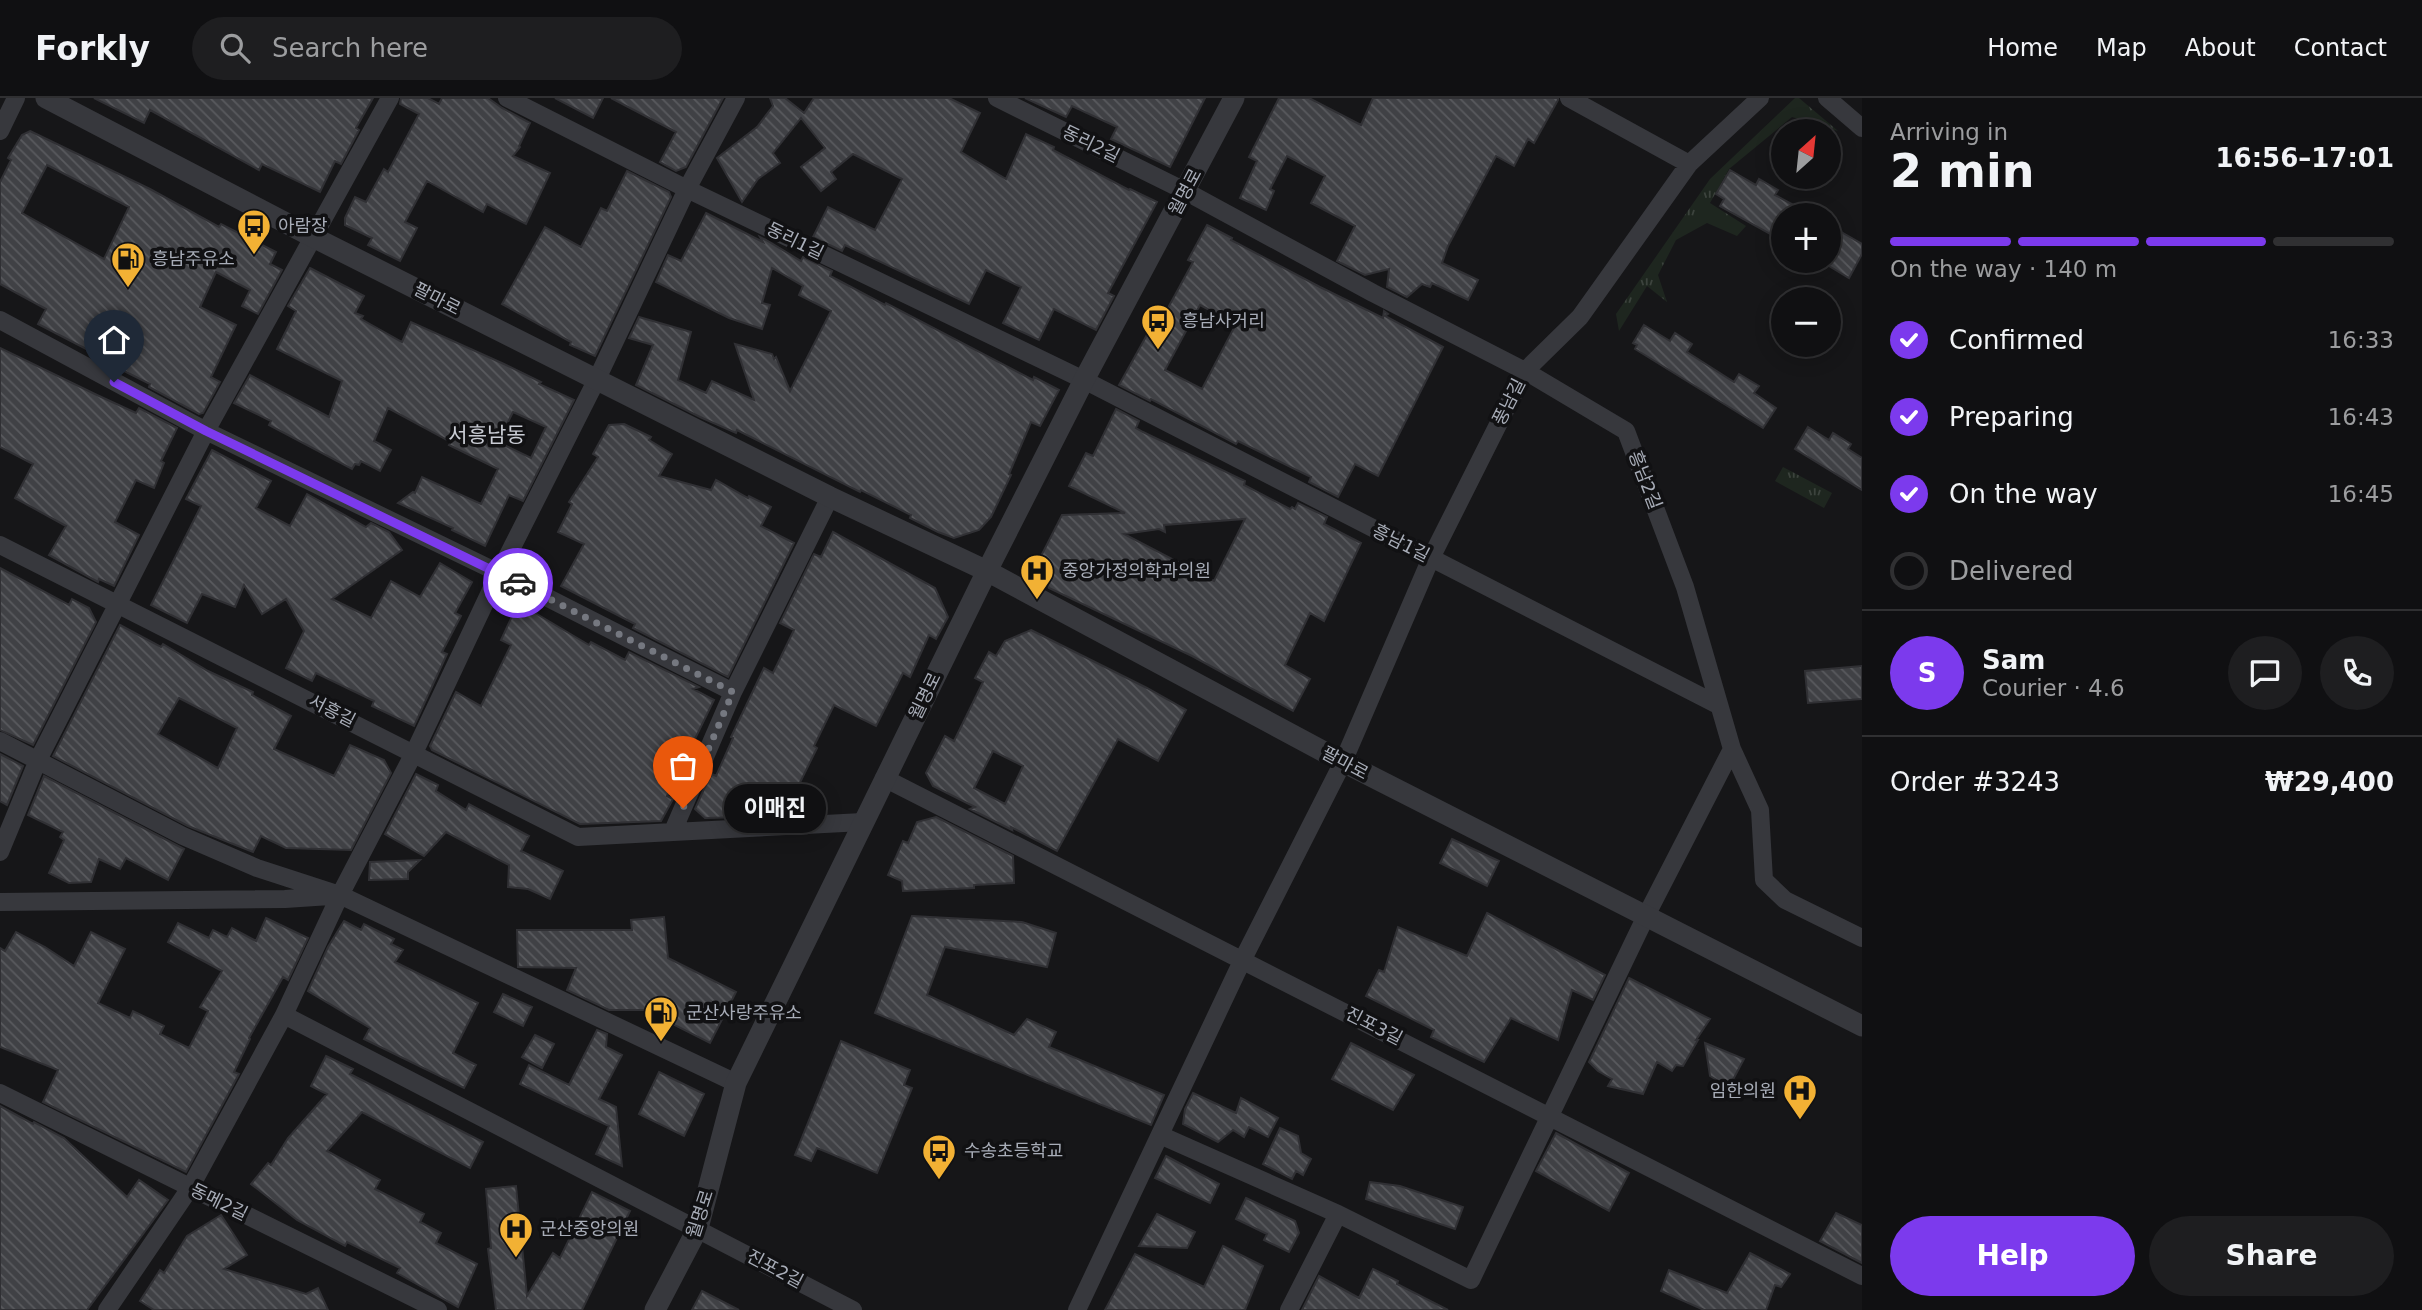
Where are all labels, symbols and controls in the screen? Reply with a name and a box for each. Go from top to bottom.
search box [192,17,682,80]
text: Forkly [35,29,150,68]
icon: search [216,29,254,67]
text: Search here [272,33,428,63]
text: Home [1987,34,2058,62]
text: Map [2096,34,2147,62]
text: About [2185,34,2256,62]
text: Contact [2294,34,2387,62]
north arrow [1771,119,1841,189]
map controls [1771,119,1841,357]
text: Arriving in [1890,119,2008,145]
street label: 동리2길 [1059,121,1123,166]
text: 16:56–17:01 [2215,143,2394,173]
text: 2 min [1890,144,2034,198]
street label: 월명로 [1164,165,1205,219]
button: + [1771,203,1841,273]
bus stop icon: 아람장 [235,207,273,256]
place label: 아람장 [278,215,328,236]
street label: 동리1길 [763,218,827,263]
fuel station icon: 흥남주유소 [109,240,147,289]
place label: 흥남주유소 [152,248,235,269]
text: On the way · 140 m [1890,256,2117,282]
street label: 팔마로 [410,278,464,319]
button: − [1771,287,1841,357]
bus stop icon: 흥남사거리 [1139,302,1177,351]
pin [84,310,144,382]
place label: 흥남사거리 [1182,310,1265,331]
icon: home [95,321,133,359]
icon: check [1890,321,1928,359]
text: Confirmed [1949,325,2084,355]
text: 16:33 [2328,327,2394,353]
street label: 풍남길 [1488,375,1529,429]
icon: check [1890,398,1928,436]
text: Preparing [1949,402,2074,432]
text: 16:43 [2328,404,2394,430]
district label: 서흥남동 [448,423,526,447]
street label: 흥남2길 [1625,448,1666,512]
icon: check [1890,475,1928,513]
text: On the way [1949,479,2098,509]
text: 16:45 [2328,481,2394,507]
street label: 흥남1길 [1369,519,1433,566]
courier [483,548,553,618]
hospital icon: 중앙가정의학과의원 [1018,552,1056,601]
text: Delivered [1949,556,2073,586]
place label: 중앙가정의학과의원 [1062,560,1211,581]
icon: car [499,564,537,602]
button: chat [2228,636,2302,710]
button: phone [2320,636,2394,710]
text: Sam [1982,645,2045,675]
text: S [1918,658,1936,688]
street label: 월명로 [904,669,945,723]
text: Courier · 4.6 [1982,675,2125,701]
street label: 서흥길 [305,690,359,731]
pin [653,736,713,808]
street label: 팔마로 [1318,742,1372,783]
icon: bag [664,747,702,785]
text: Order #3243 [1890,767,2060,797]
text: ₩29,400 [2265,767,2394,797]
callout: 이매진 [725,784,826,832]
text: 이매진 [743,795,807,821]
fuel station icon: 군산사랑주유소 [642,994,680,1043]
place label: 군산사랑주유소 [686,1002,802,1023]
street label: 진포3길 [1342,1002,1406,1049]
hospital icon: 임한의원 [1781,1072,1819,1121]
place label: 임한의원 [1710,1080,1776,1101]
bus stop icon: 수송초등학교 [920,1132,958,1181]
place label: 수송초등학교 [964,1140,1063,1161]
street label: 동메2길 [187,1179,251,1224]
street label: 월명로 [682,1187,717,1241]
hospital icon: 군산중앙의원 [497,1210,535,1259]
button: Help [1890,1216,2135,1296]
button: Share [2149,1216,2394,1296]
place label: 군산중앙의원 [540,1218,639,1239]
street label: 진포2길 [743,1245,807,1292]

